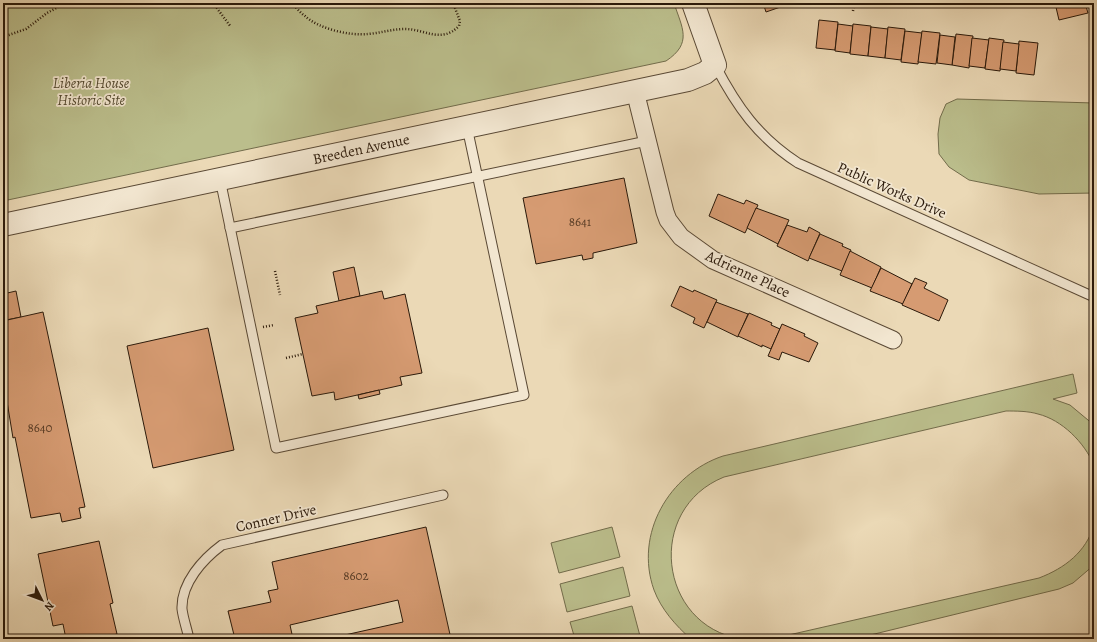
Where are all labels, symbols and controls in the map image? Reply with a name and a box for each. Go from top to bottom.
park label: Liberia House Historic Site [53,73,130,110]
street label: Breeden Avenue [311,129,412,169]
street label: Public Works Drive [834,157,950,223]
house number: 8641 [569,213,592,230]
street label: Adrienne Place [702,245,794,302]
house number: 8640 [27,419,53,436]
street label: Conner Drive [234,499,319,537]
house number: 8602 [343,567,369,584]
north arrow [22,580,62,620]
text: N [41,598,57,614]

